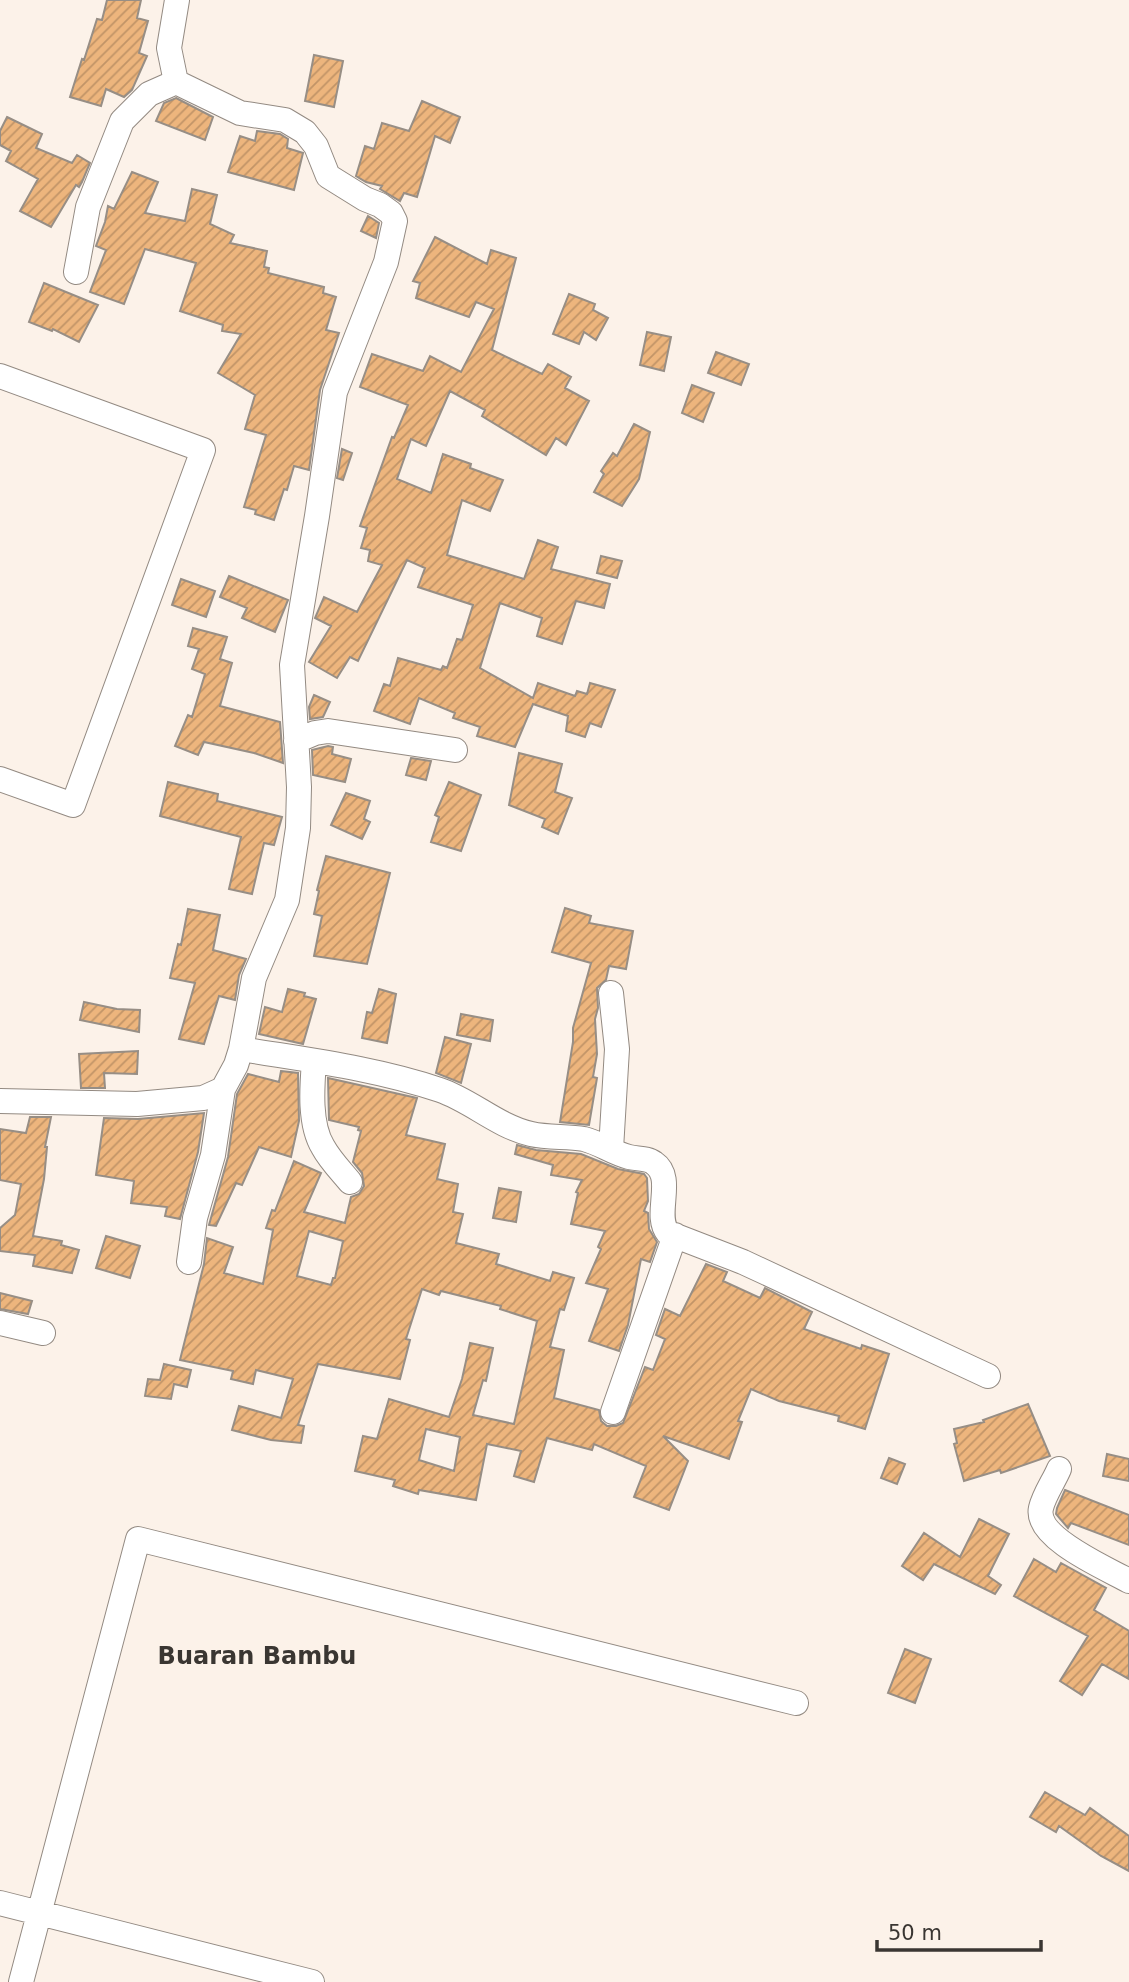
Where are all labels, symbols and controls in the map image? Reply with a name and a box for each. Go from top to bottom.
district label: Buaran Bambu [158,1642,356,1670]
scale bar [877,1909,1042,1953]
text: 50 m [888,1921,942,1945]

